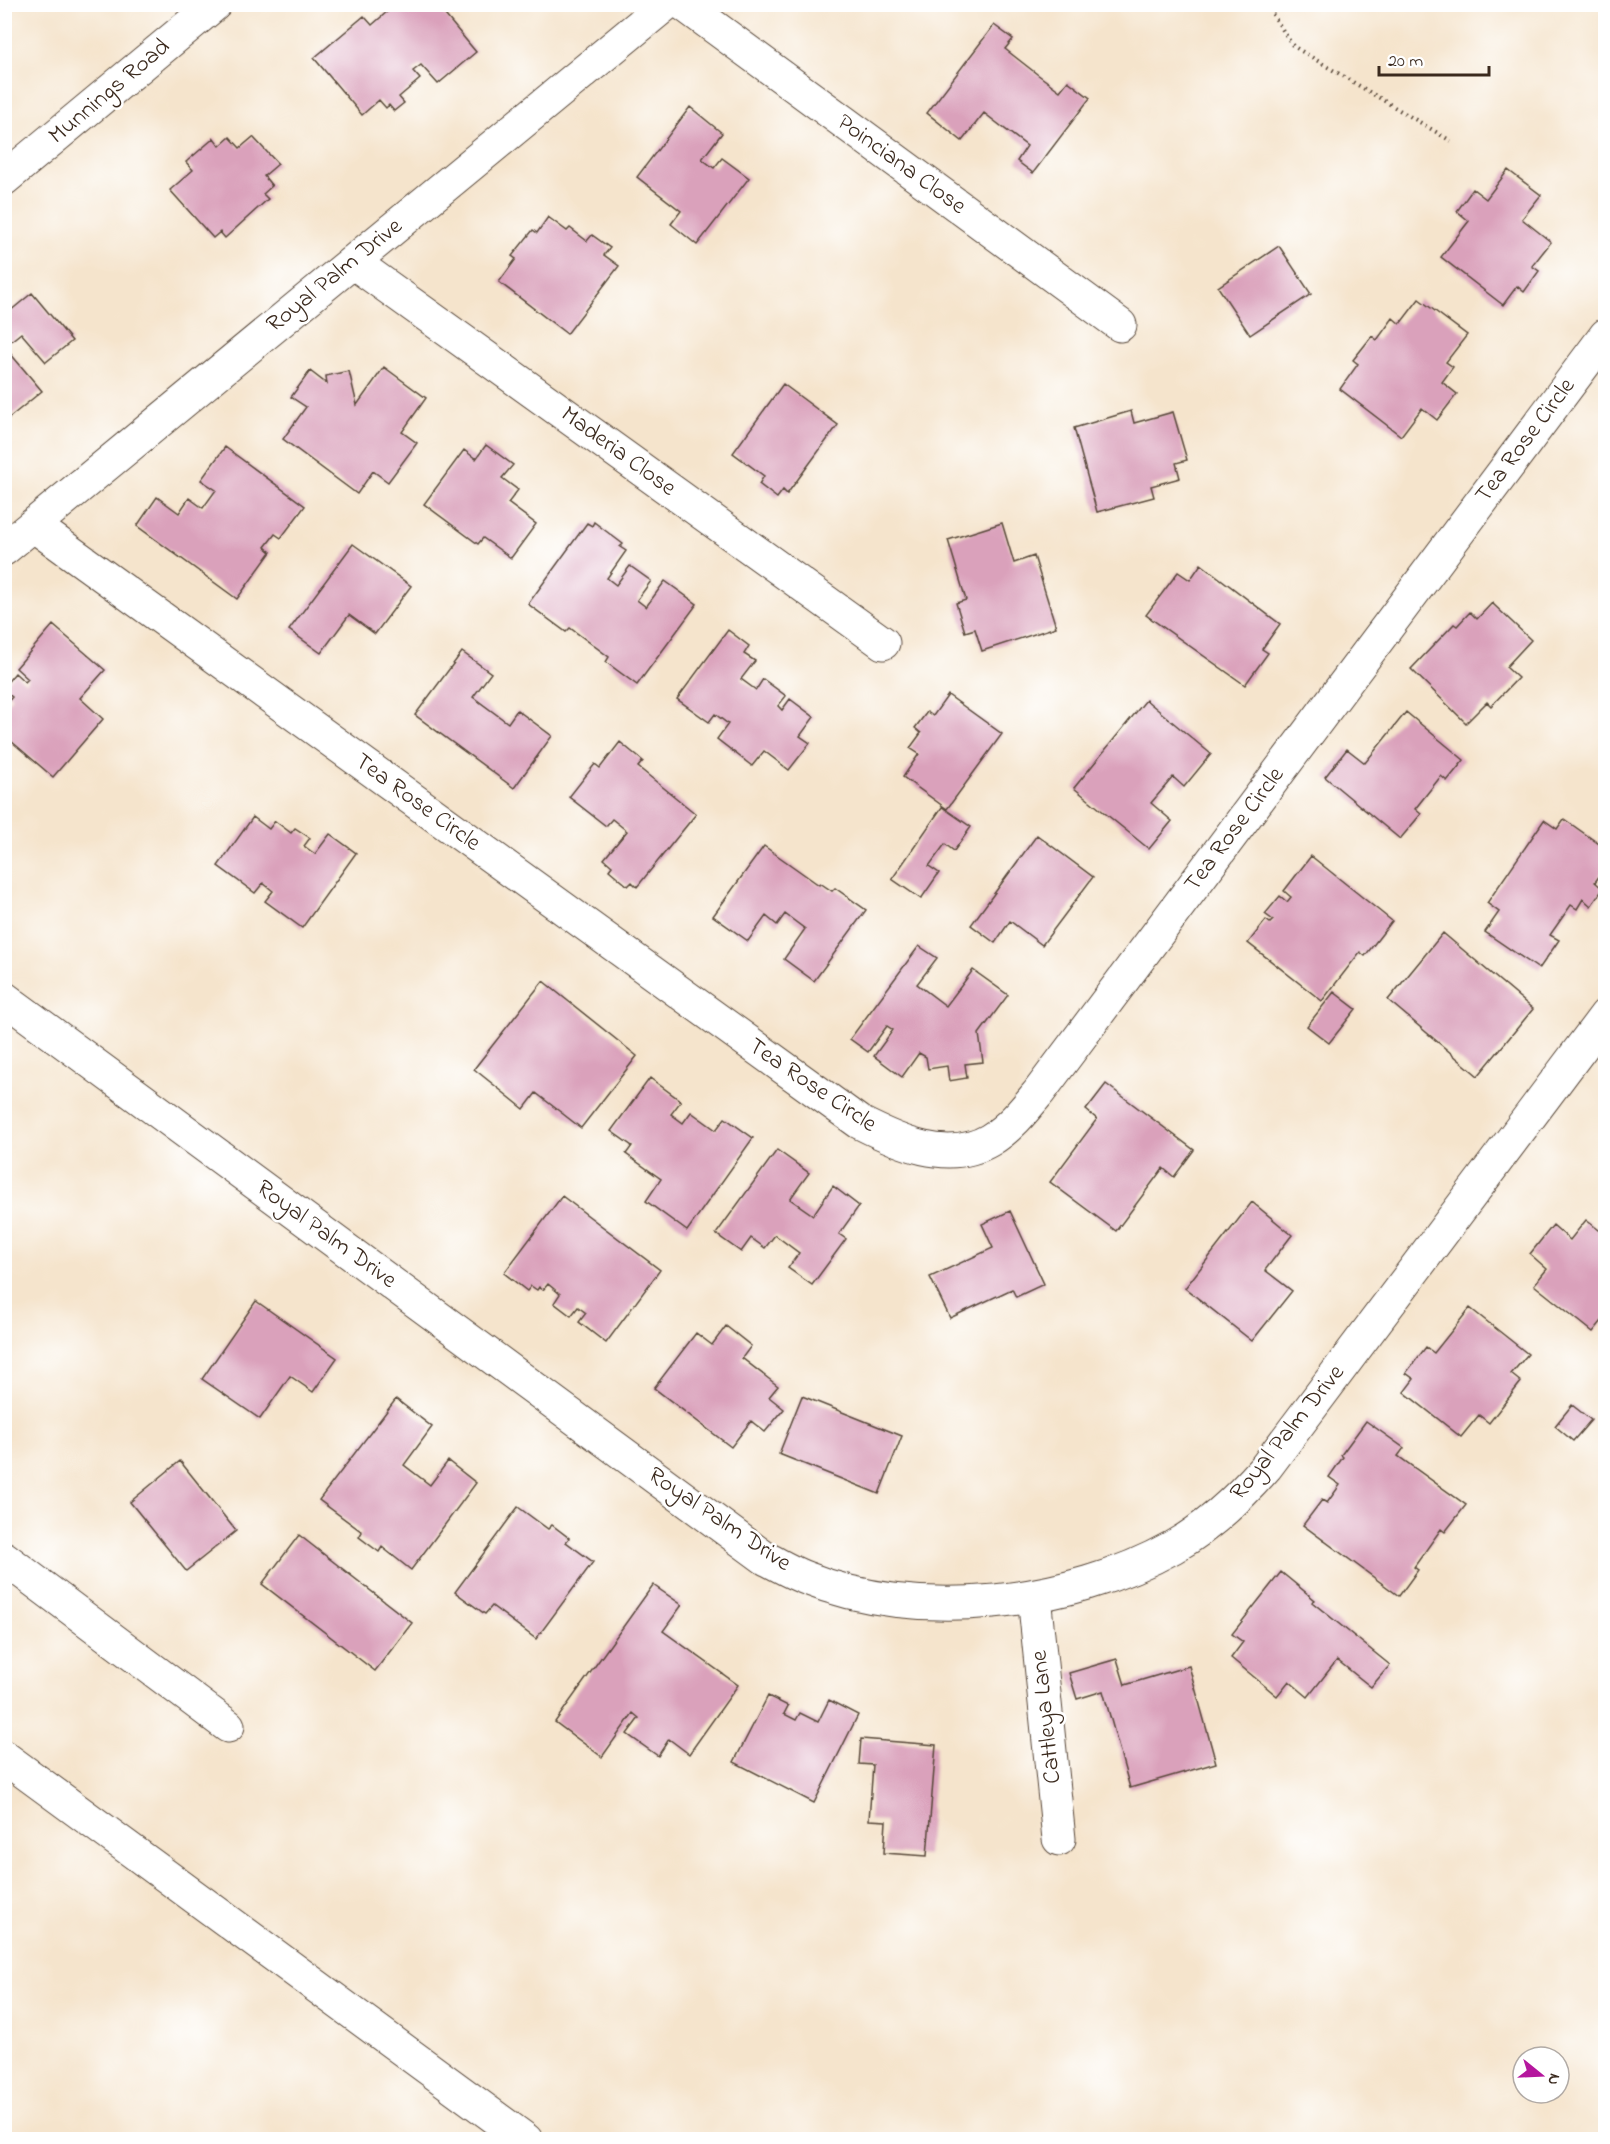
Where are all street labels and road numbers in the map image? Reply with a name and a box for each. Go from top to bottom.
street label: Munnings Road [42,30,179,153]
street label: Poinciana Close [829,106,973,224]
street label: Royal Palm Drive [259,210,411,343]
street label: Tea Rose Circle [1467,371,1585,511]
street label: Maderia Close [553,398,683,506]
street label: Tea Rose Circle [347,745,488,861]
street label: Tea Rose Circle [1176,760,1294,900]
street label: Tea Rose Circle [741,1030,884,1142]
street label: Royal Palm Drive [248,1172,404,1299]
street label: Royal Palm Drive [1222,1357,1355,1509]
street label: Royal Palm Drive [640,1459,798,1582]
street label: Cattleya Lane [1023,1648,1072,1785]

